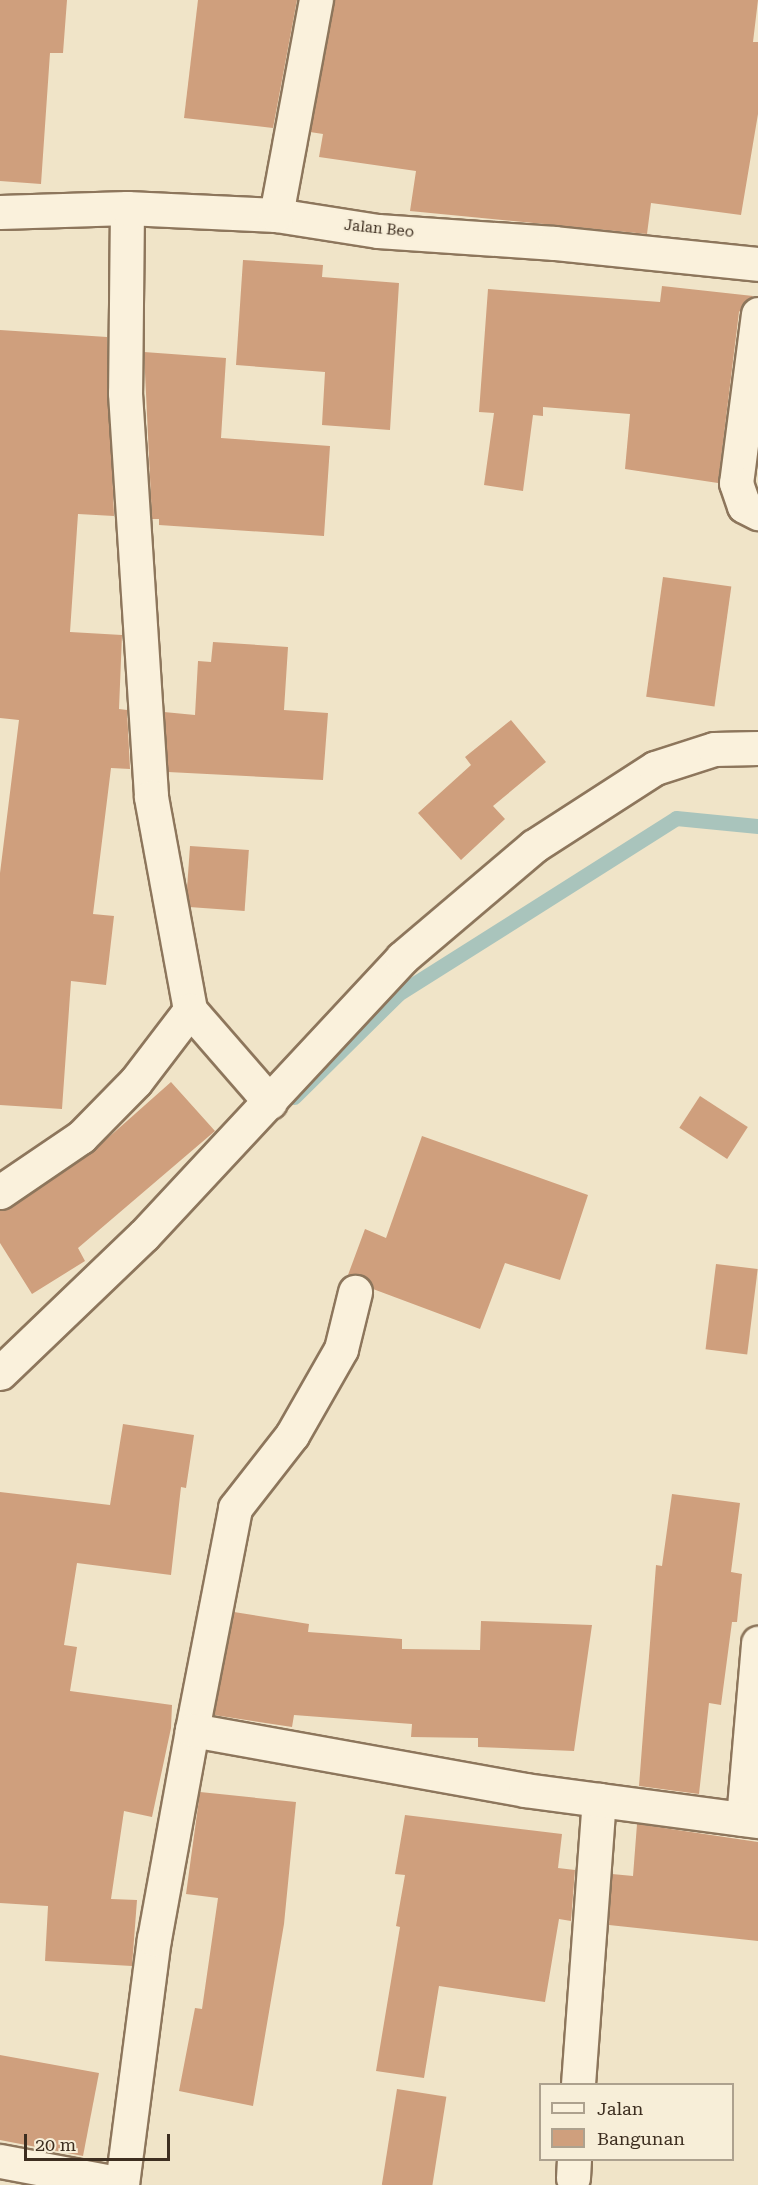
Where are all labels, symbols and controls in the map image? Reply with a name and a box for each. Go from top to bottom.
street label: Jalan Beo [343,216,415,242]
legend [539,2083,734,2161]
text: Jalan [597,2098,643,2119]
scale bar [27,2122,172,2160]
text: Bangunan [597,2128,685,2149]
text: 20 m [35,2134,76,2155]

